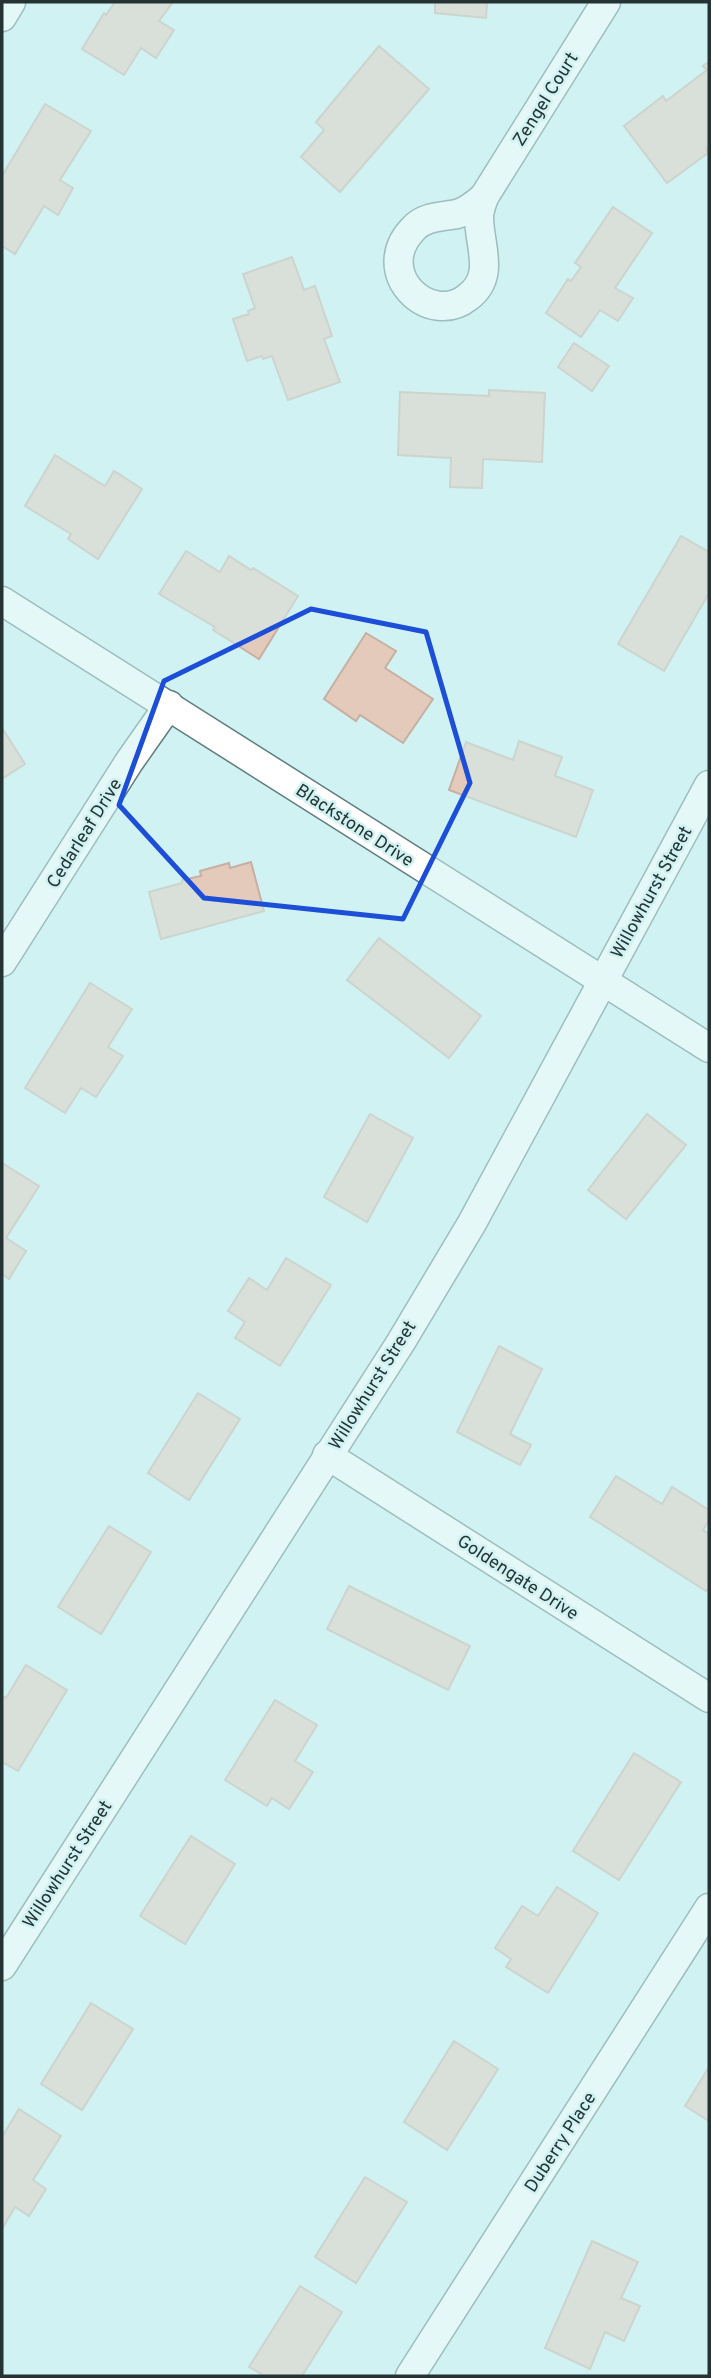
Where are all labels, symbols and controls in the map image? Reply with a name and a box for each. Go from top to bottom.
street label: Zengel Court [508,49,584,151]
street label: Cedarleaf Drive [42,775,128,893]
street label: Blackstone Drive [291,780,418,873]
street label: Willowhurst Street [606,822,698,963]
street label: Willowhurst Street [324,1317,422,1455]
street label: Goldengate Drive [452,1530,582,1626]
street label: Willowhurst Street [18,1797,118,1933]
street label: Duberry Place [520,2088,602,2197]

